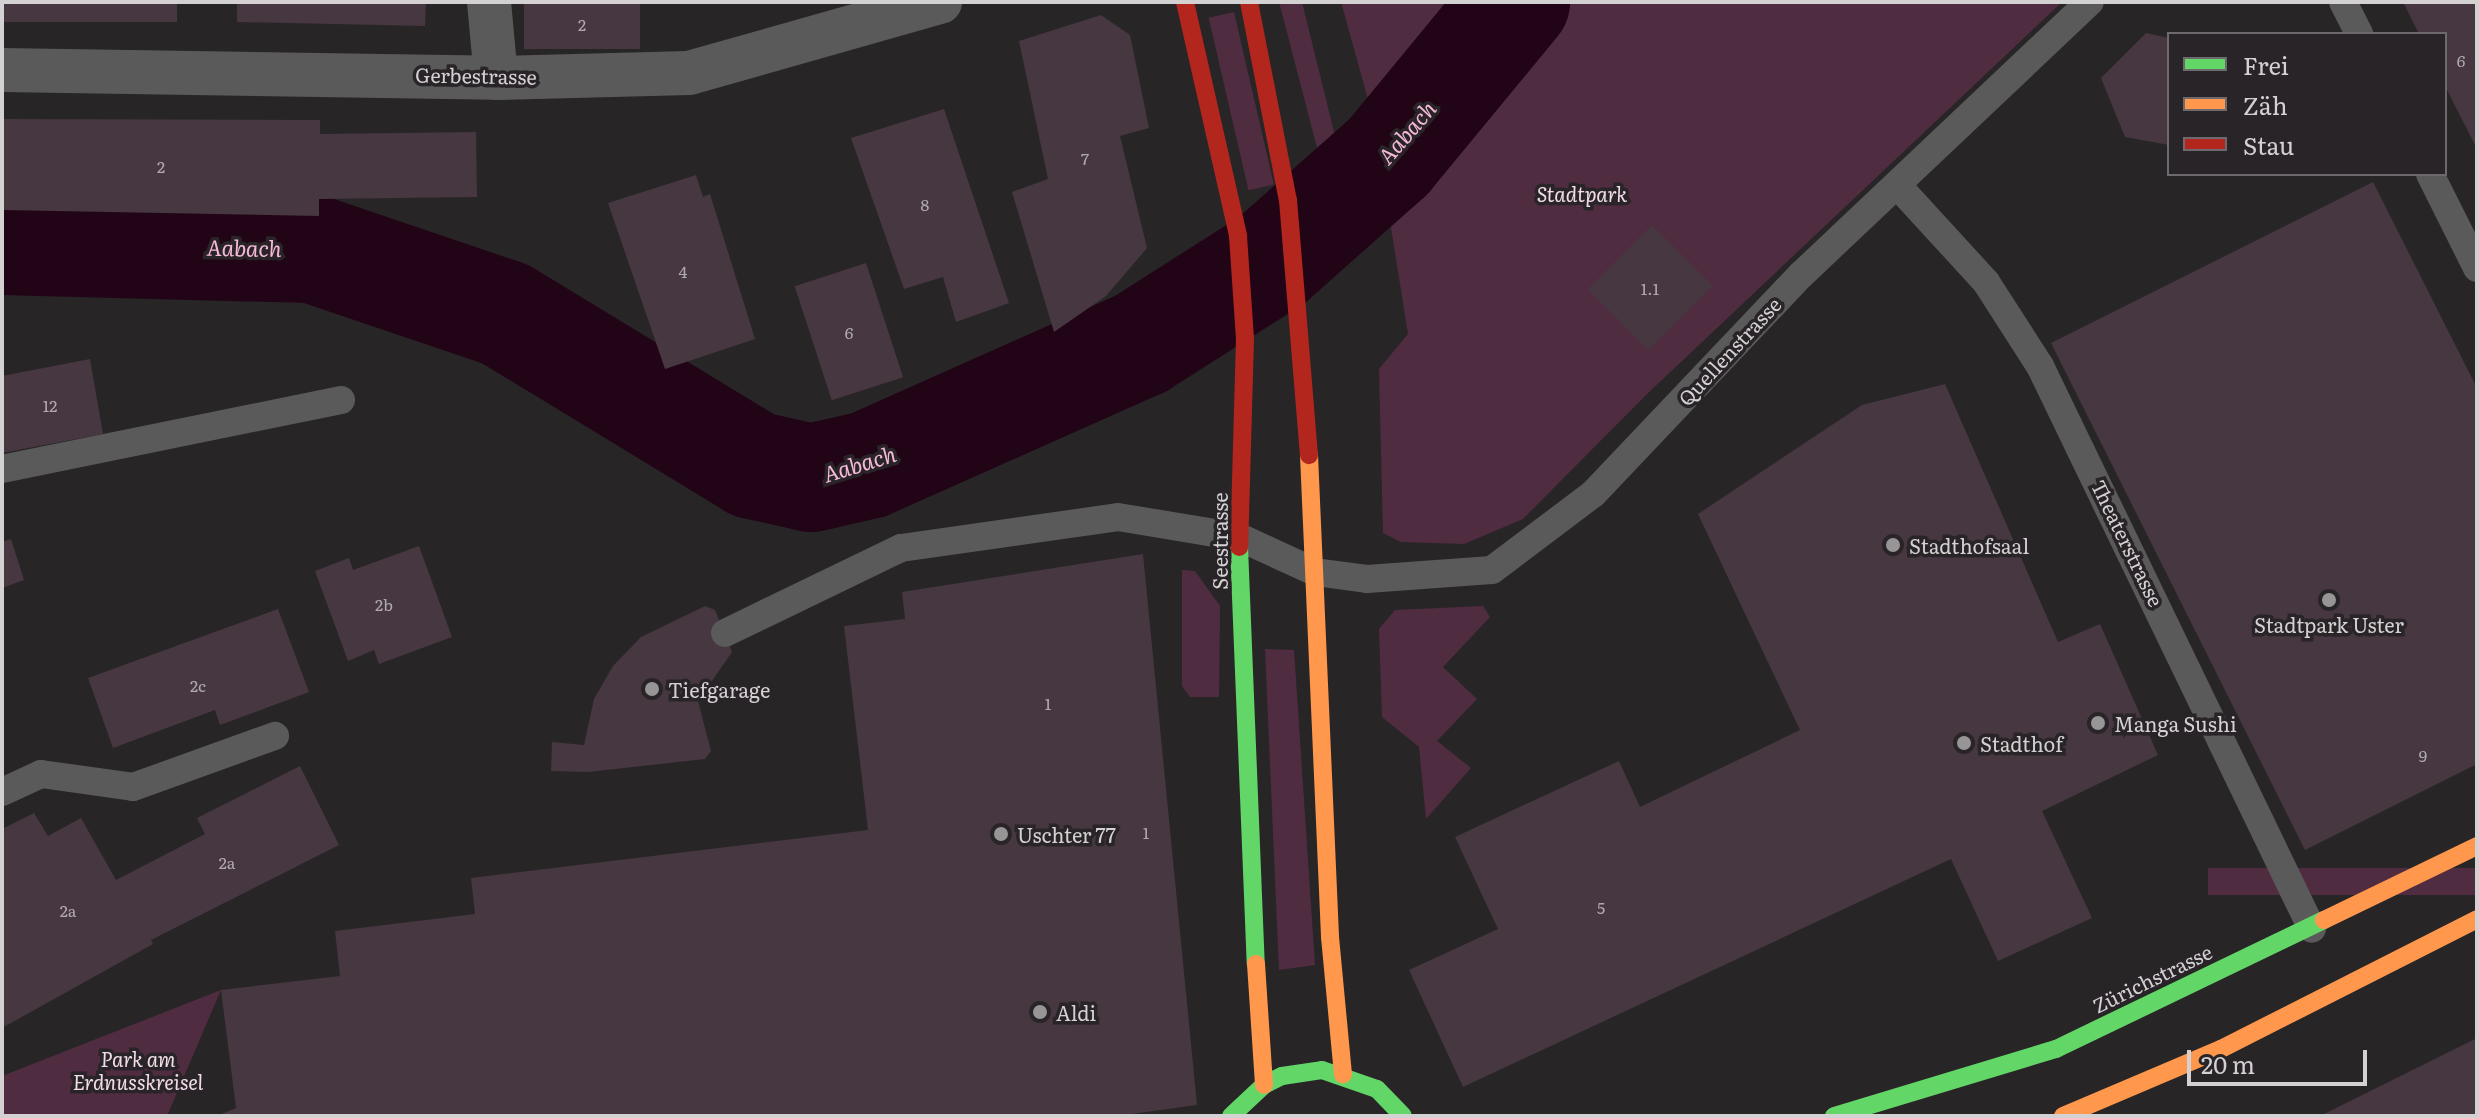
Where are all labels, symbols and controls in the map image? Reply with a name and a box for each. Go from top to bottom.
house number: 2 [578,14,586,34]
legend [2167,32,2447,176]
text: Frei [2243,47,2289,82]
house number: 6 [2457,50,2465,70]
street label: Gerbestrasse [415,62,537,88]
text: Zäh [2243,87,2288,122]
water label: Aabach [1371,95,1441,169]
text: Stau [2243,127,2294,162]
house number: 7 [1081,148,1089,168]
house number: 2 [157,156,165,176]
park label: Stadtpark [1537,181,1627,205]
house number: 8 [921,194,929,214]
water label: Aabach [206,233,282,261]
house number: 4 [679,261,687,281]
house number: 1.1 [1641,278,1659,298]
street label: Quellenstrasse [1673,292,1785,410]
house number: 6 [845,322,853,342]
house number: 12 [43,395,57,415]
water label: Aabach [819,439,899,487]
street label: Theaterstrasse [2087,476,2169,610]
street label: Seestrasse [1207,492,1231,590]
place label: Stadthofsaal [1909,533,2029,557]
marker: Stadthofsaal [1884,536,1902,554]
marker: Stadtpark Uster [2320,591,2338,609]
house number: 2b [375,594,393,614]
place label: Stadtpark Uster [2254,612,2404,636]
house number: 2c [190,675,206,695]
place label: Tiefgarage [668,677,770,701]
marker: Tiefgarage [643,680,661,698]
house number: 1 [1045,693,1051,713]
place label: Manga Sushi [2114,711,2237,735]
marker: Manga Sushi [2089,714,2107,732]
place label: Stadthof [1980,731,2063,755]
marker: Stadthof [1955,734,1973,752]
house number: 9 [2419,745,2427,765]
place label: Uschter 77 [1017,822,1116,846]
house number: 1 [1143,822,1149,842]
marker: Uschter 77 [992,825,1010,843]
house number: 2a [219,852,235,872]
house number: 5 [1597,897,1605,917]
house number: 2a [60,900,76,920]
street label: Zürichstrasse [2088,939,2216,1017]
place label: Aldi [1056,1000,1096,1024]
marker: Aldi [1031,1003,1049,1021]
scale bar [2191,1034,2371,1084]
text: 20 m [2201,1046,2255,1081]
park label: Park am Erdnusskreisel [73,1047,203,1094]

